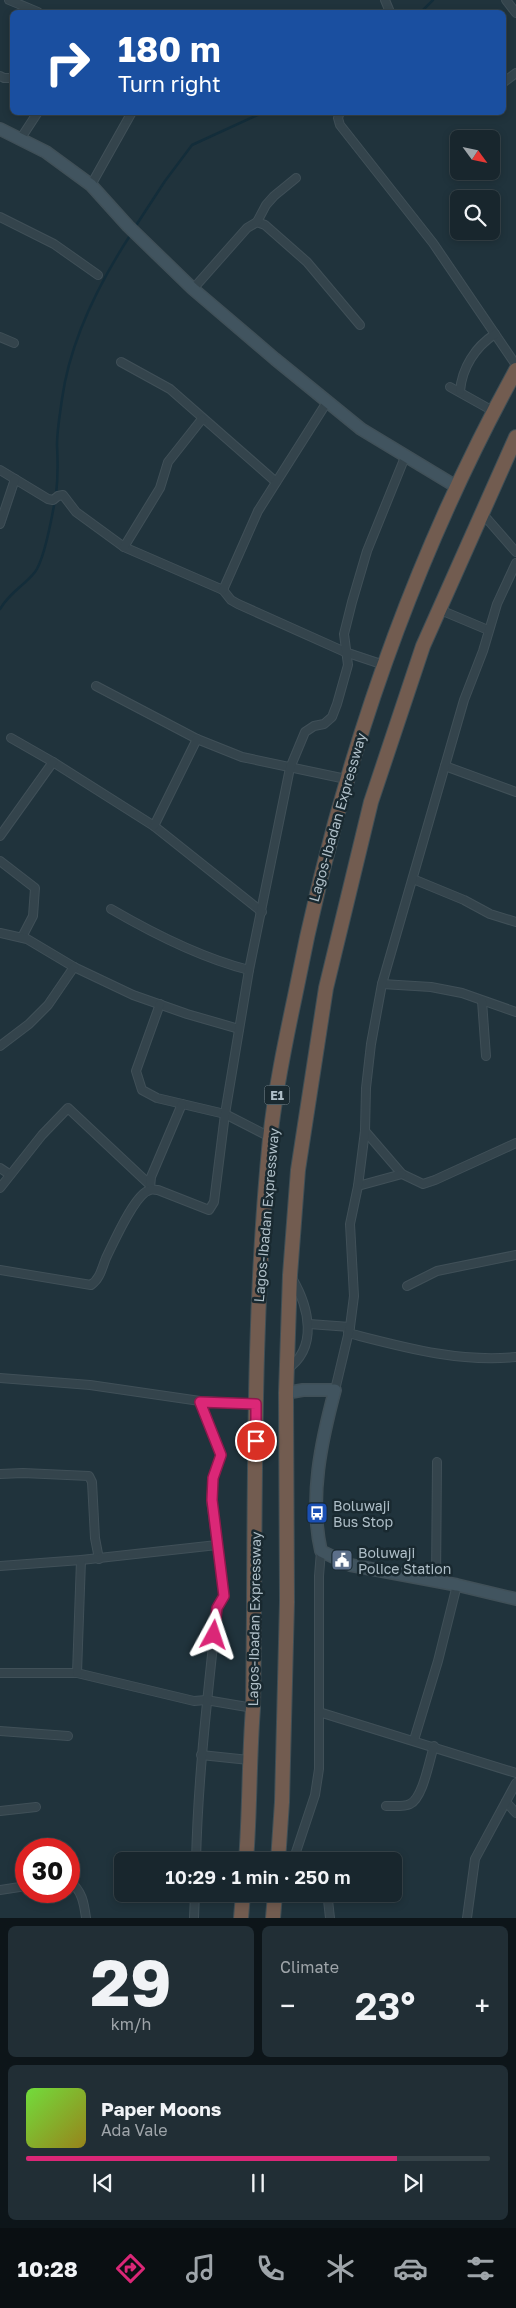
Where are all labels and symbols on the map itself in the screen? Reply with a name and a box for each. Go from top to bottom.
north arrow [450,130,500,180]
street label: Lagos-Ibadan Expressway [305,730,369,903]
road number: E1 [264,1086,290,1104]
street label: Lagos-Ibadan Expressway [250,1127,282,1303]
pin [235,1420,277,1462]
place label: Boluwaji Bus Stop [333,1497,393,1530]
bus stop icon: Boluwaji Bus Stop [305,1501,329,1525]
street label: Lagos-Ibadan Expressway [244,1531,264,1707]
place label: Boluwaji Police Station [358,1544,451,1577]
public building icon: Boluwaji Police Station [330,1548,354,1572]
position arrow [187,1608,239,1660]
speed limit sign: 30 [15,1838,80,1903]

